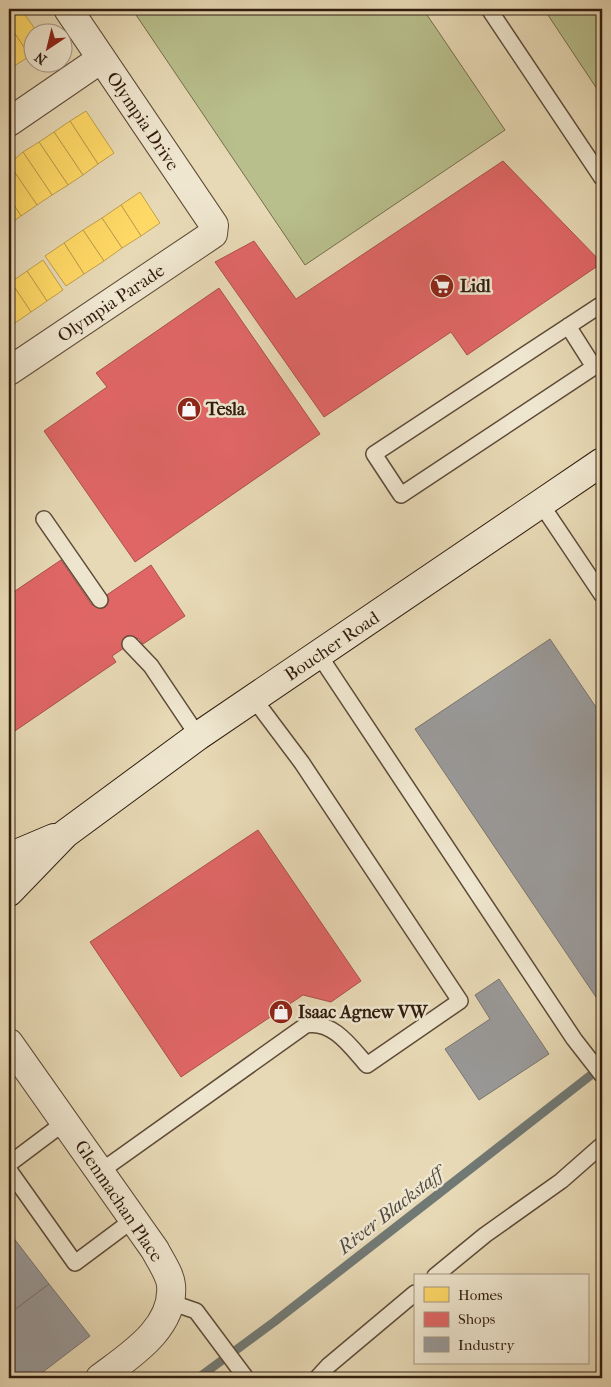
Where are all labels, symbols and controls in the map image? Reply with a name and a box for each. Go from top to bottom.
north arrow [22,22,72,72]
text: N [31,48,50,68]
street label: Olympia Drive [102,68,183,175]
street label: Olympia Parade [54,260,169,347]
supermarket icon: Lidl [429,273,455,299]
place label: Lidl [460,276,492,297]
shop icon: Tesla [176,396,202,422]
place label: Tesla [205,399,246,420]
street label: Boucher Road [281,607,384,686]
shop icon: Isaac Agnew VW [268,999,294,1025]
place label: Isaac Agnew VW [298,1002,429,1023]
street label: Glenmachan Place [70,1137,167,1266]
water label: River Blackstaff [332,1160,452,1260]
legend [414,1274,588,1364]
text: Homes [458,1286,503,1304]
text: Shops [458,1310,496,1328]
text: Industry [458,1336,515,1354]

